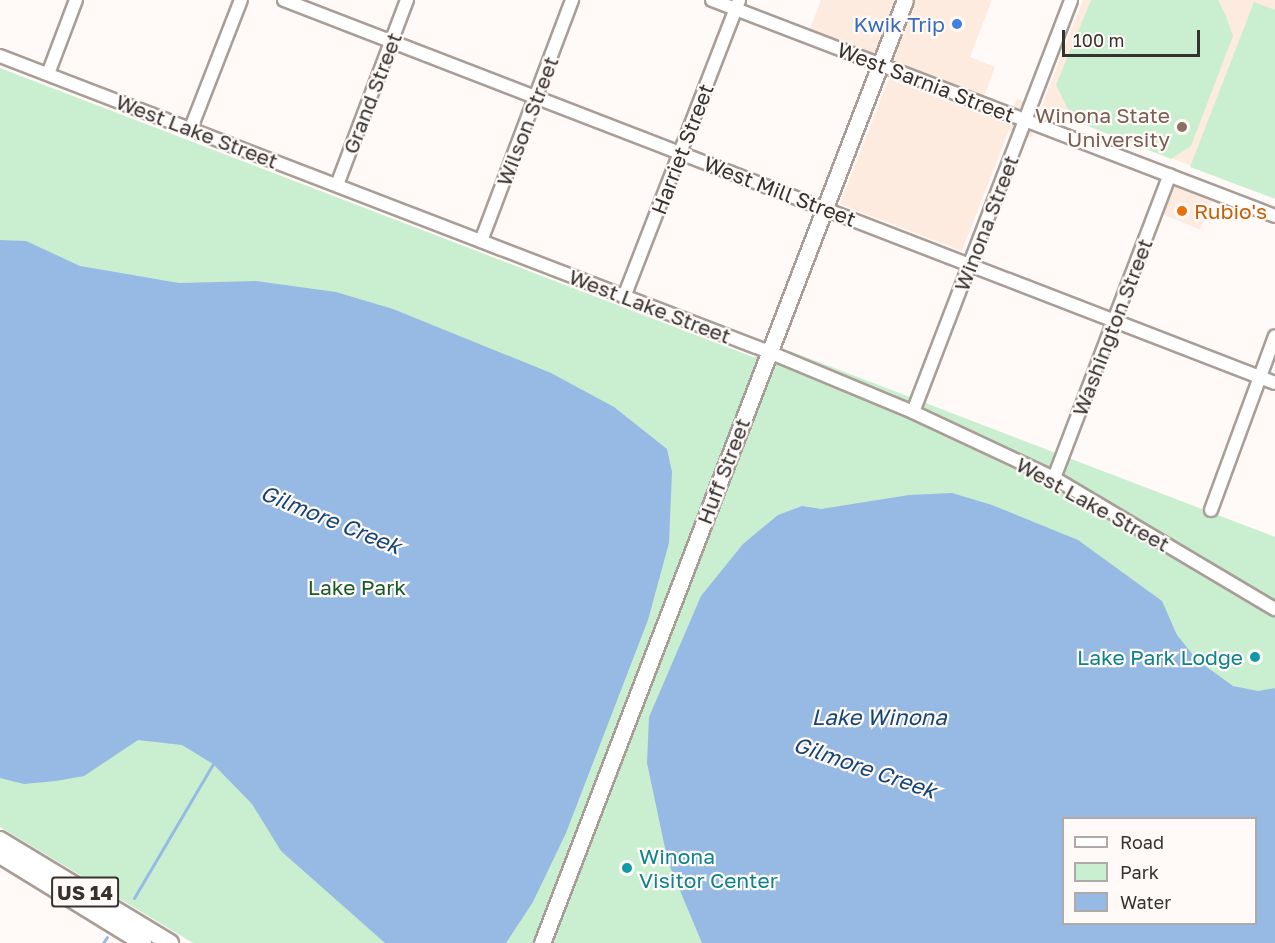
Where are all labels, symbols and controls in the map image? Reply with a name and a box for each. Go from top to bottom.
place label: Kwik Trip [854,11,945,37]
marker: Kwik Trip [950,17,964,31]
scale bar [1065,18,1203,56]
street label: Grand Street [337,29,407,157]
text: 100 m [1073,29,1124,51]
street label: West Sarnia Street [834,37,1018,127]
street label: Wilson Street [491,53,563,189]
street label: Harriet Street [646,80,718,218]
street label: West Lake Street [112,89,282,173]
place label: Winona State University [1035,102,1170,152]
marker: Winona State University [1175,120,1189,134]
street label: West Mill Street [700,150,860,232]
street label: Winona Street [949,152,1023,294]
place label: Rubio's [1194,198,1267,224]
marker: Rubio's [1175,204,1189,218]
street label: Washington Street [1067,235,1157,419]
street label: West Lake Street [565,264,735,348]
street label: Huff Street [691,414,755,528]
street label: West Lake Street [1012,451,1174,557]
water label: Gilmore Creek [257,479,405,559]
park label: Lake Park [308,574,406,600]
place label: Lake Park Lodge [1077,644,1243,670]
marker: Lake Park Lodge [1248,650,1262,664]
water label: Lake Winona [811,704,947,730]
water label: Gilmore Creek [790,730,940,804]
legend [1062,817,1257,925]
text: Road [1120,831,1164,853]
place label: Winona Visitor Center [639,843,778,893]
marker: Winona Visitor Center [620,861,634,875]
text: Park [1120,861,1159,883]
road number: US 14 [50,875,119,909]
text: Water [1120,891,1171,913]

